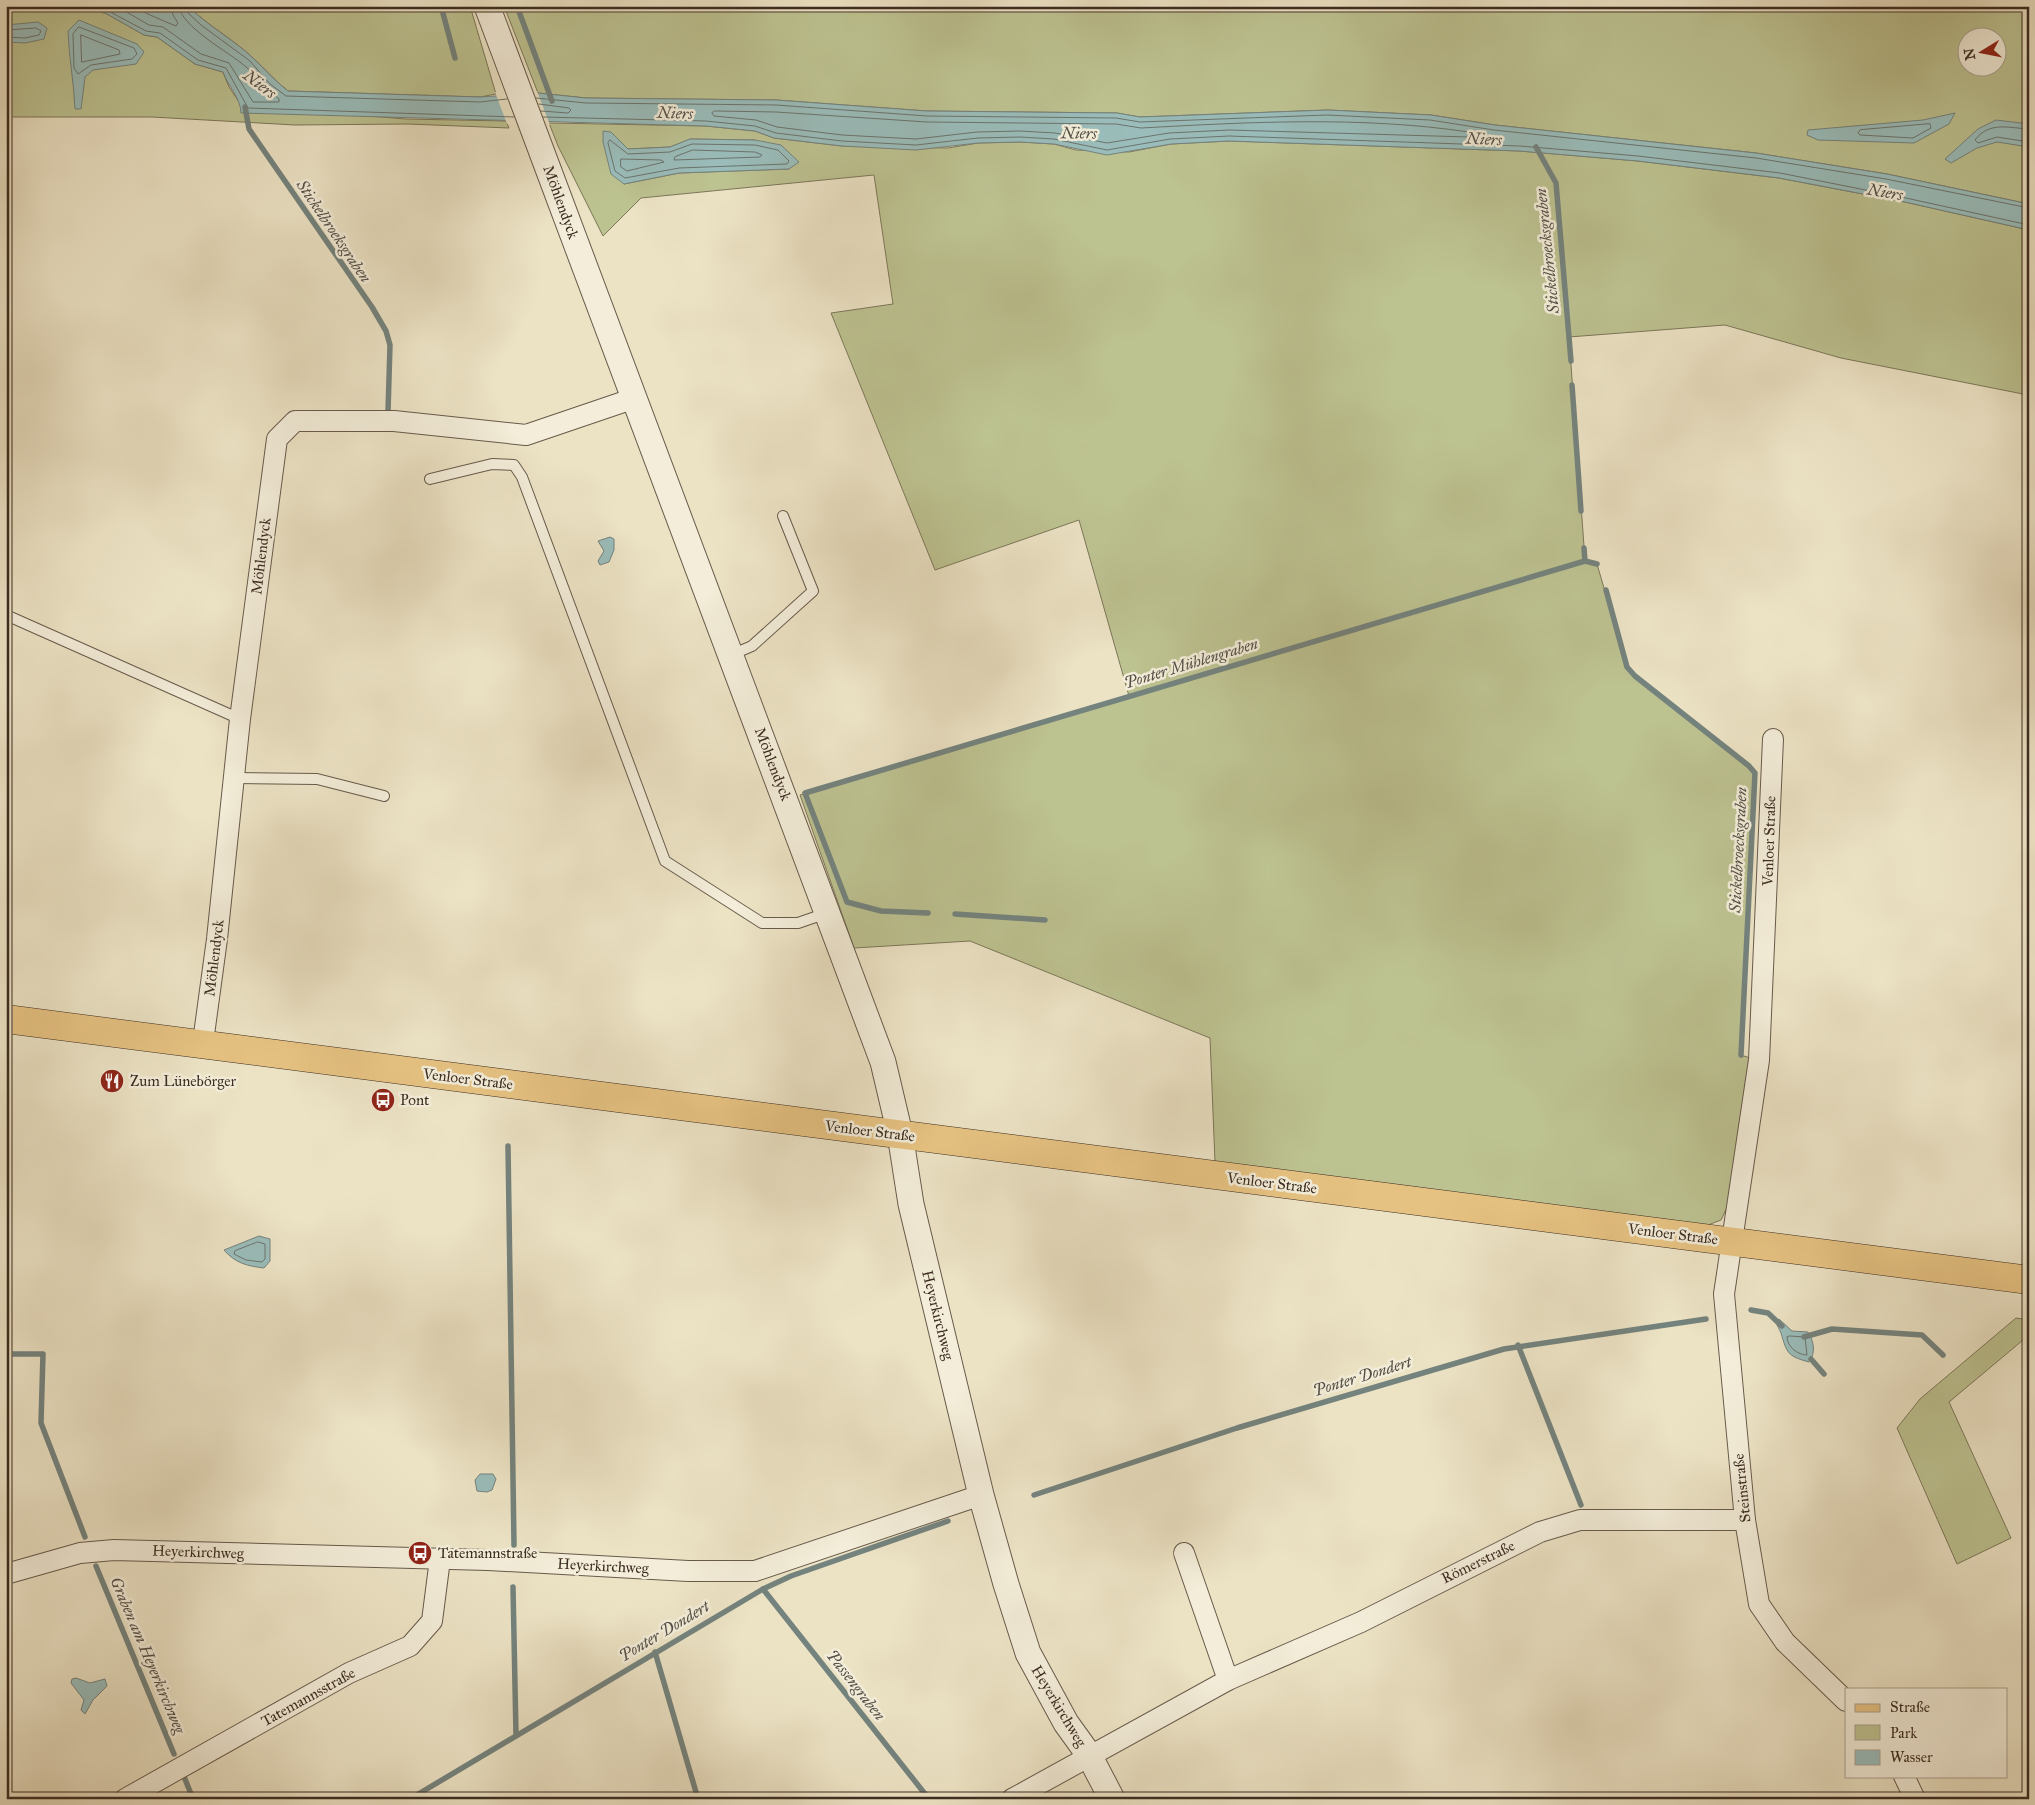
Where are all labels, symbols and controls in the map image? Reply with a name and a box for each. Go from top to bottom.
north arrow [1958,28,2008,78]
text: N [1960,47,1979,61]
water label: Niers [239,65,280,103]
water label: Niers [656,103,694,123]
water label: Niers [1060,123,1097,143]
water label: Niers [1465,129,1503,149]
street label: Möhlendyck [539,163,583,241]
water label: Stickelbroeksgraben [292,175,376,287]
water label: Niers [1865,179,1905,205]
water label: Stickelbroecksgraben [1531,187,1563,316]
street label: Möhlendyck [247,517,275,595]
water label: Ponter Mühlengraben [1122,633,1261,692]
street label: Möhlendyck [751,725,795,803]
water label: Stickelbroecksgraben [1725,786,1751,914]
street label: Venloer Straße [1758,796,1780,887]
street label: Möhlendyck [200,919,228,997]
street label: Venloer Straße [421,1064,514,1093]
restaurant icon: Zum Lünebörger [99,1068,125,1094]
place label: Zum Lünebörger [130,1072,236,1090]
bus stop icon: Pont [370,1087,396,1113]
place label: Pont [400,1091,430,1109]
street label: Venloer Straße [823,1116,916,1145]
street label: Venloer Straße [1225,1168,1318,1197]
street label: Venloer Straße [1626,1219,1719,1248]
street label: Heyerkirchweg [918,1268,958,1363]
water label: Ponter Dondert [1311,1352,1414,1400]
street label: Steinstraße [1729,1453,1755,1523]
street label: Römerstraße [1438,1537,1518,1587]
bus stop icon: Tatemannstraße [407,1540,433,1566]
street label: Heyerkirchweg [152,1541,245,1563]
place label: Tatemannstraße [438,1544,537,1562]
street label: Heyerkirchweg [557,1555,650,1577]
water label: Graben am Heyerkirchweg [106,1574,190,1737]
water label: Ponter Dondert [615,1596,713,1665]
water label: Passengraben [823,1646,890,1724]
street label: Heyerkirchweg [1028,1662,1091,1751]
street label: Tatemannsstraße [258,1664,358,1730]
legend [1845,1688,2008,1778]
text: Straße [1890,1698,1930,1716]
text: Park [1890,1724,1917,1742]
text: Wasser [1890,1748,1933,1766]

